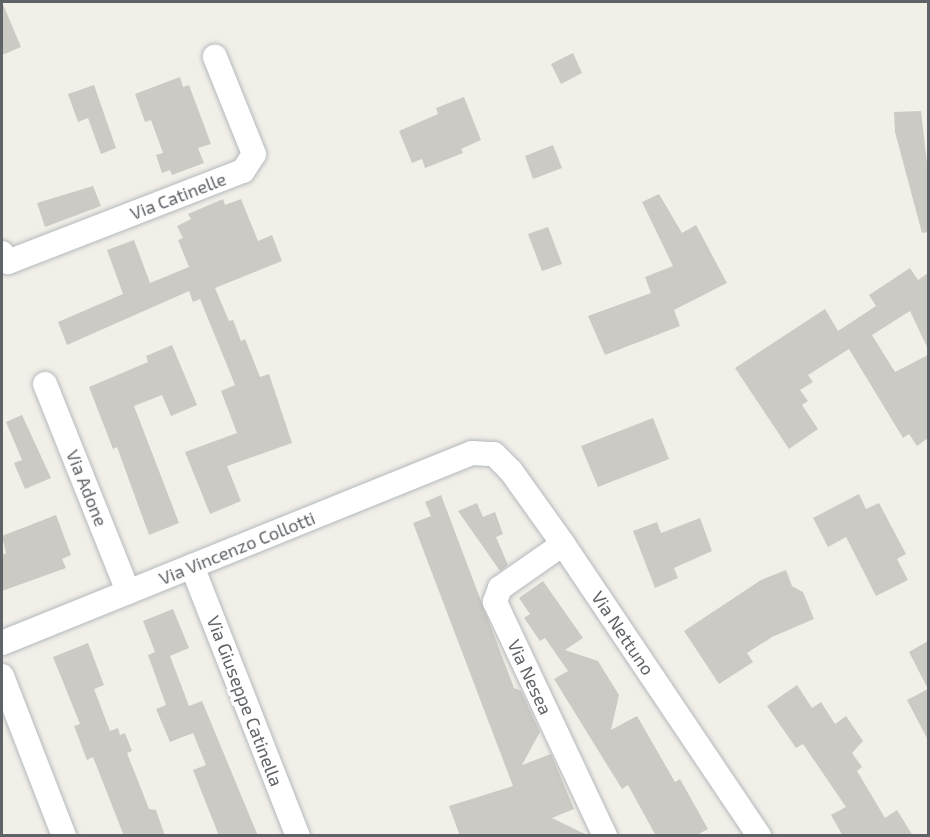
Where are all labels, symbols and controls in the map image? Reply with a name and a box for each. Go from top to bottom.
street label: Via Catinelle [127,168,229,224]
street label: Via Adone [62,446,112,530]
street label: Via Vincenzo Collotti [156,507,318,589]
street label: Via Nettuno [587,587,659,679]
street label: Via Giuseppe Catinella [203,613,287,789]
street label: Via Nesea [503,636,557,718]

